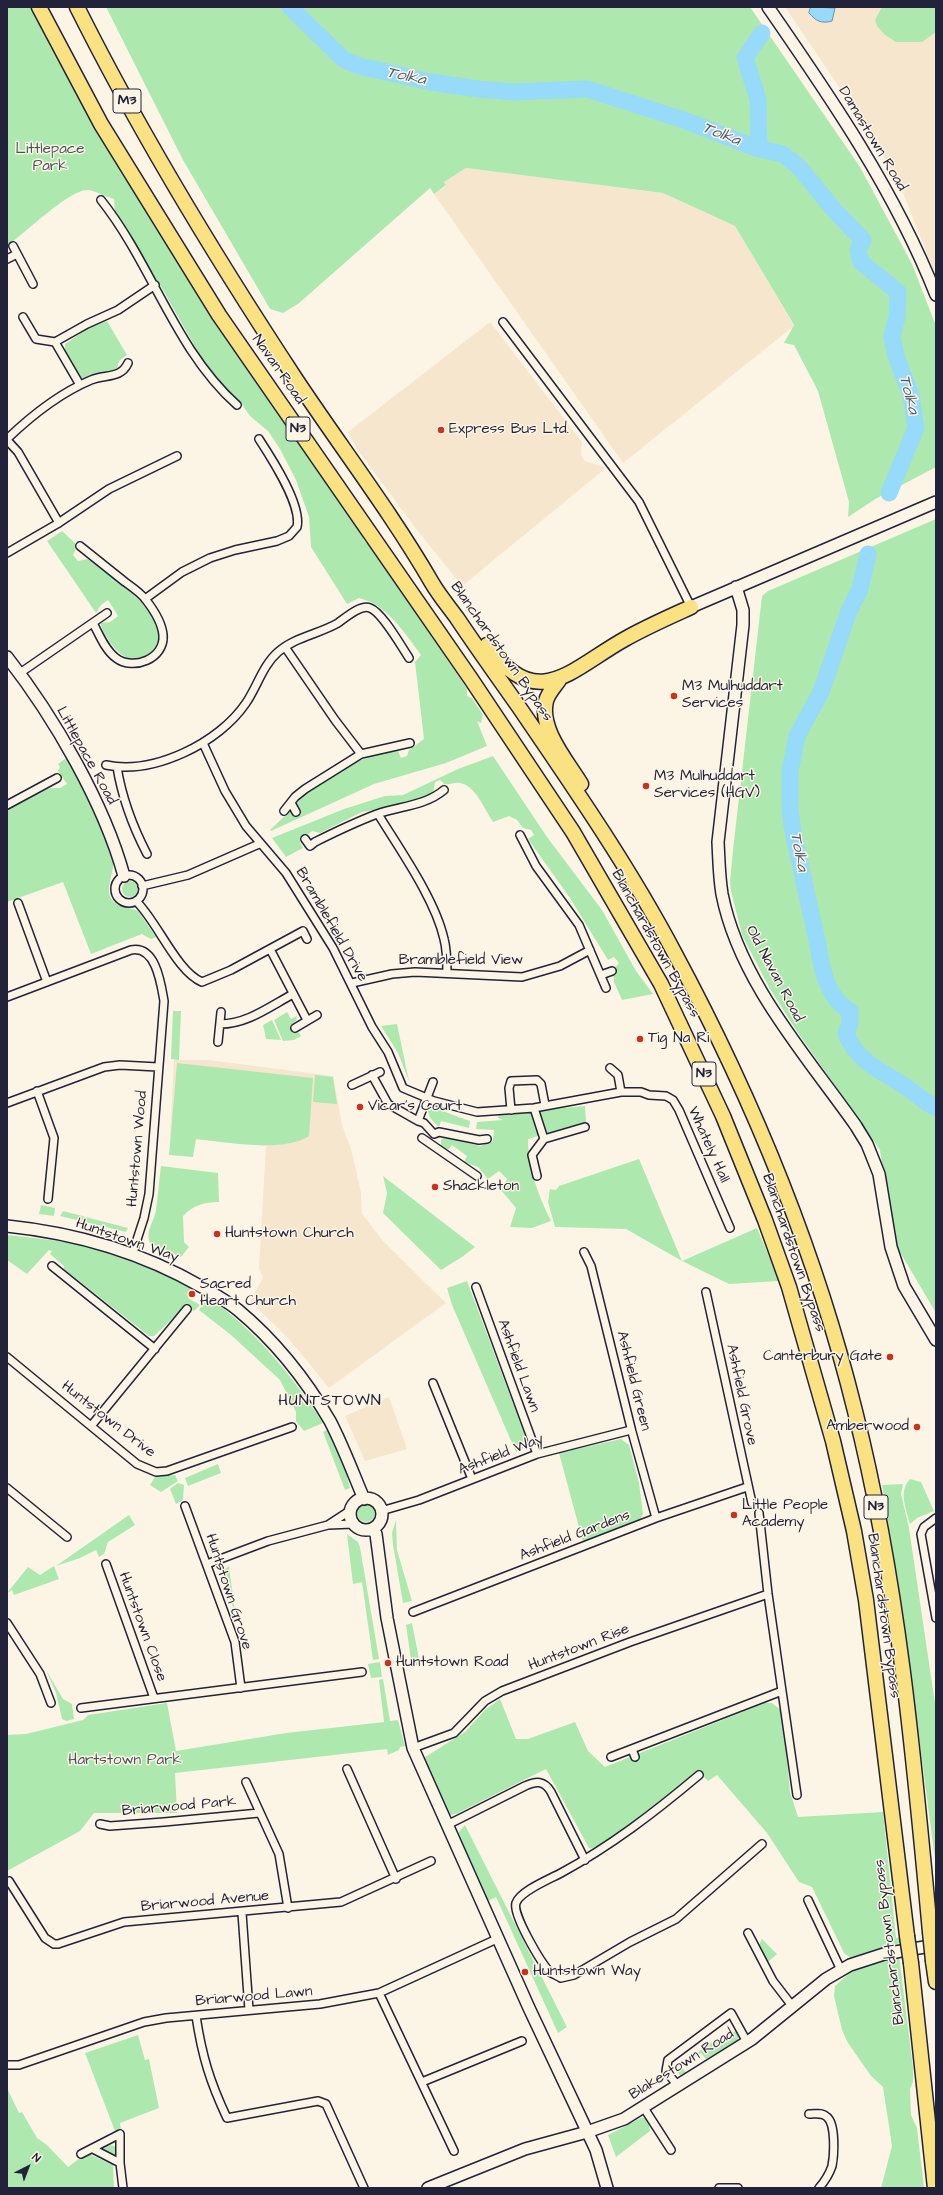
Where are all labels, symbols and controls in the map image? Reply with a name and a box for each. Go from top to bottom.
water label: Tolka [385,64,427,90]
street label: Damastown Road [834,83,910,195]
road number: M3 [113,89,141,113]
water label: Tolka [699,119,743,151]
park label: Littlepace Park [16,141,84,176]
street label: Navan Road [248,332,308,408]
water label: Tolka [894,373,922,417]
road number: N3 [286,417,310,441]
place label: Express Bus Ltd. [449,421,569,439]
marker: Express Bus Ltd. [436,425,446,435]
street label: Blanchardstown Bypass [446,579,556,725]
place label: M3 Mulhuddart Services [682,678,783,713]
marker: M3 Mulhuddart Services [669,691,679,701]
street label: Littlepace Road [52,704,120,808]
place label: M3 Mulhuddart Services (HGV) [654,768,760,803]
marker: M3 Mulhuddart Services (HGV) [641,781,651,791]
water label: Tolka [785,831,811,873]
street label: Bramblefield Drive [291,865,371,985]
street label: Blanchardstown Bypass [607,867,703,1021]
street label: Old Navan Road [741,923,807,1025]
street label: Bramblefield View [399,952,523,970]
place label: Tig Na Ri [648,1030,709,1048]
marker: Tig Na Ri [635,1034,645,1044]
road number: N3 [692,1062,716,1086]
street label: Huntstown Wood [124,1090,152,1208]
place label: Vicar's Court [368,1098,462,1116]
marker: Vicar's Court [355,1102,365,1112]
street label: Whately Hall [683,1104,733,1186]
street label: Blanchardstown Bypass [757,1171,829,1335]
place label: Shackleton [443,1178,519,1196]
marker: Shackleton [430,1182,440,1192]
street label: Huntstown Way [73,1215,181,1267]
place label: Huntstown Church [225,1225,354,1243]
marker: Huntstown Church [212,1229,222,1239]
place label: Sacred Heart Church [200,1276,296,1311]
marker: Sacred Heart Church [187,1289,197,1299]
street label: Ashfield Lawn [493,1317,543,1415]
street label: Ashfield Green [612,1329,654,1433]
street label: Ashfield Grove [721,1343,761,1447]
place label: Canterbury Gate [763,1348,882,1366]
marker: Canterbury Gate [885,1352,895,1362]
street label: Huntstown Drive [58,1378,158,1462]
district label: HUNTSTOWN [278,1392,382,1412]
place label: Amberwood [826,1418,909,1436]
marker: Amberwood [912,1422,922,1432]
street label: Ashfield Way [456,1430,546,1480]
road number: N3 [864,1495,888,1519]
place label: Little People Academy [742,1497,828,1532]
street label: Ashfield Gardens [517,1507,633,1565]
marker: Little People Academy [729,1510,739,1520]
street label: Huntstown Grove [201,1532,255,1652]
street label: Blanchardstown Bypass [863,1532,903,1700]
street label: Huntstown Close [114,1570,170,1684]
street label: Huntstown Rise [526,1621,632,1675]
place label: Huntstown Road [396,1654,508,1672]
marker: Huntstown Road [383,1658,393,1668]
park label: Hartstown Park [68,1752,182,1770]
street label: Briarwood Park [121,1793,237,1821]
street label: Blanchardstown Bypass [871,1858,909,2026]
street label: Briarwood Avenue [140,1887,270,1917]
place label: Huntstown Way [533,1963,641,1981]
marker: Huntstown Way [520,1967,530,1977]
street label: Briarwood Lawn [195,1983,313,2011]
street label: Blakestown Road [626,2026,738,2104]
north arrow [8,2147,48,2187]
text: N [29,2150,44,2166]

